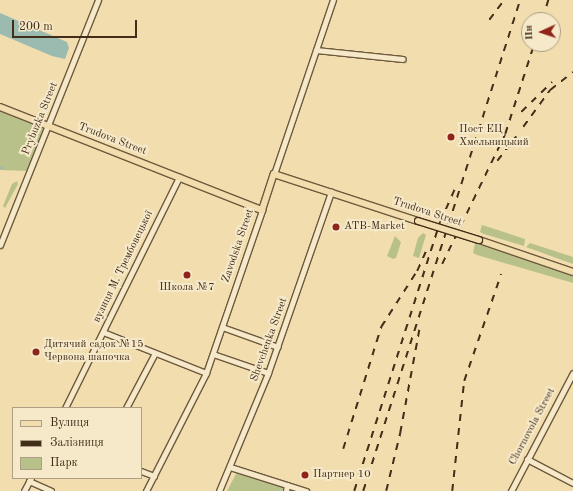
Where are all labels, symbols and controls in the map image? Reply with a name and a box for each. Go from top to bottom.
scale bar [14,12,139,38]
north arrow [521,12,561,52]
text: 200 m [19,21,53,33]
text: Пн [524,25,535,40]
street label: Prybuzka Street [20,81,62,157]
street label: Trudova Street [76,121,148,159]
place label: Пост ЕЦ Хмельницький [459,124,529,150]
marker: Пост ЕЦ Хмельницький [446,132,456,142]
street label: Trudova Street [391,196,463,230]
street label: Zavodska Street [220,207,258,285]
street label: вулиця М. Трембовецької [91,209,157,325]
place label: ATB-Market [344,220,405,234]
marker: ATB-Market [331,222,341,232]
marker: Школа №7 [182,270,192,280]
place label: Школа №7 [159,281,215,295]
street label: Shevchenka Street [249,296,291,384]
place label: Дитячий садок №15 Червона шапочка [44,339,144,365]
marker: Дитячий садок №15 Червона шапочка [31,347,41,357]
street label: Chornovola Street [507,386,559,468]
legend [12,407,142,479]
text: Вулиця [50,417,89,429]
text: Залізниця [50,437,104,449]
text: Парк [50,457,78,469]
place label: Партнер 10 [313,468,371,482]
marker: Партнер 10 [300,470,310,480]

